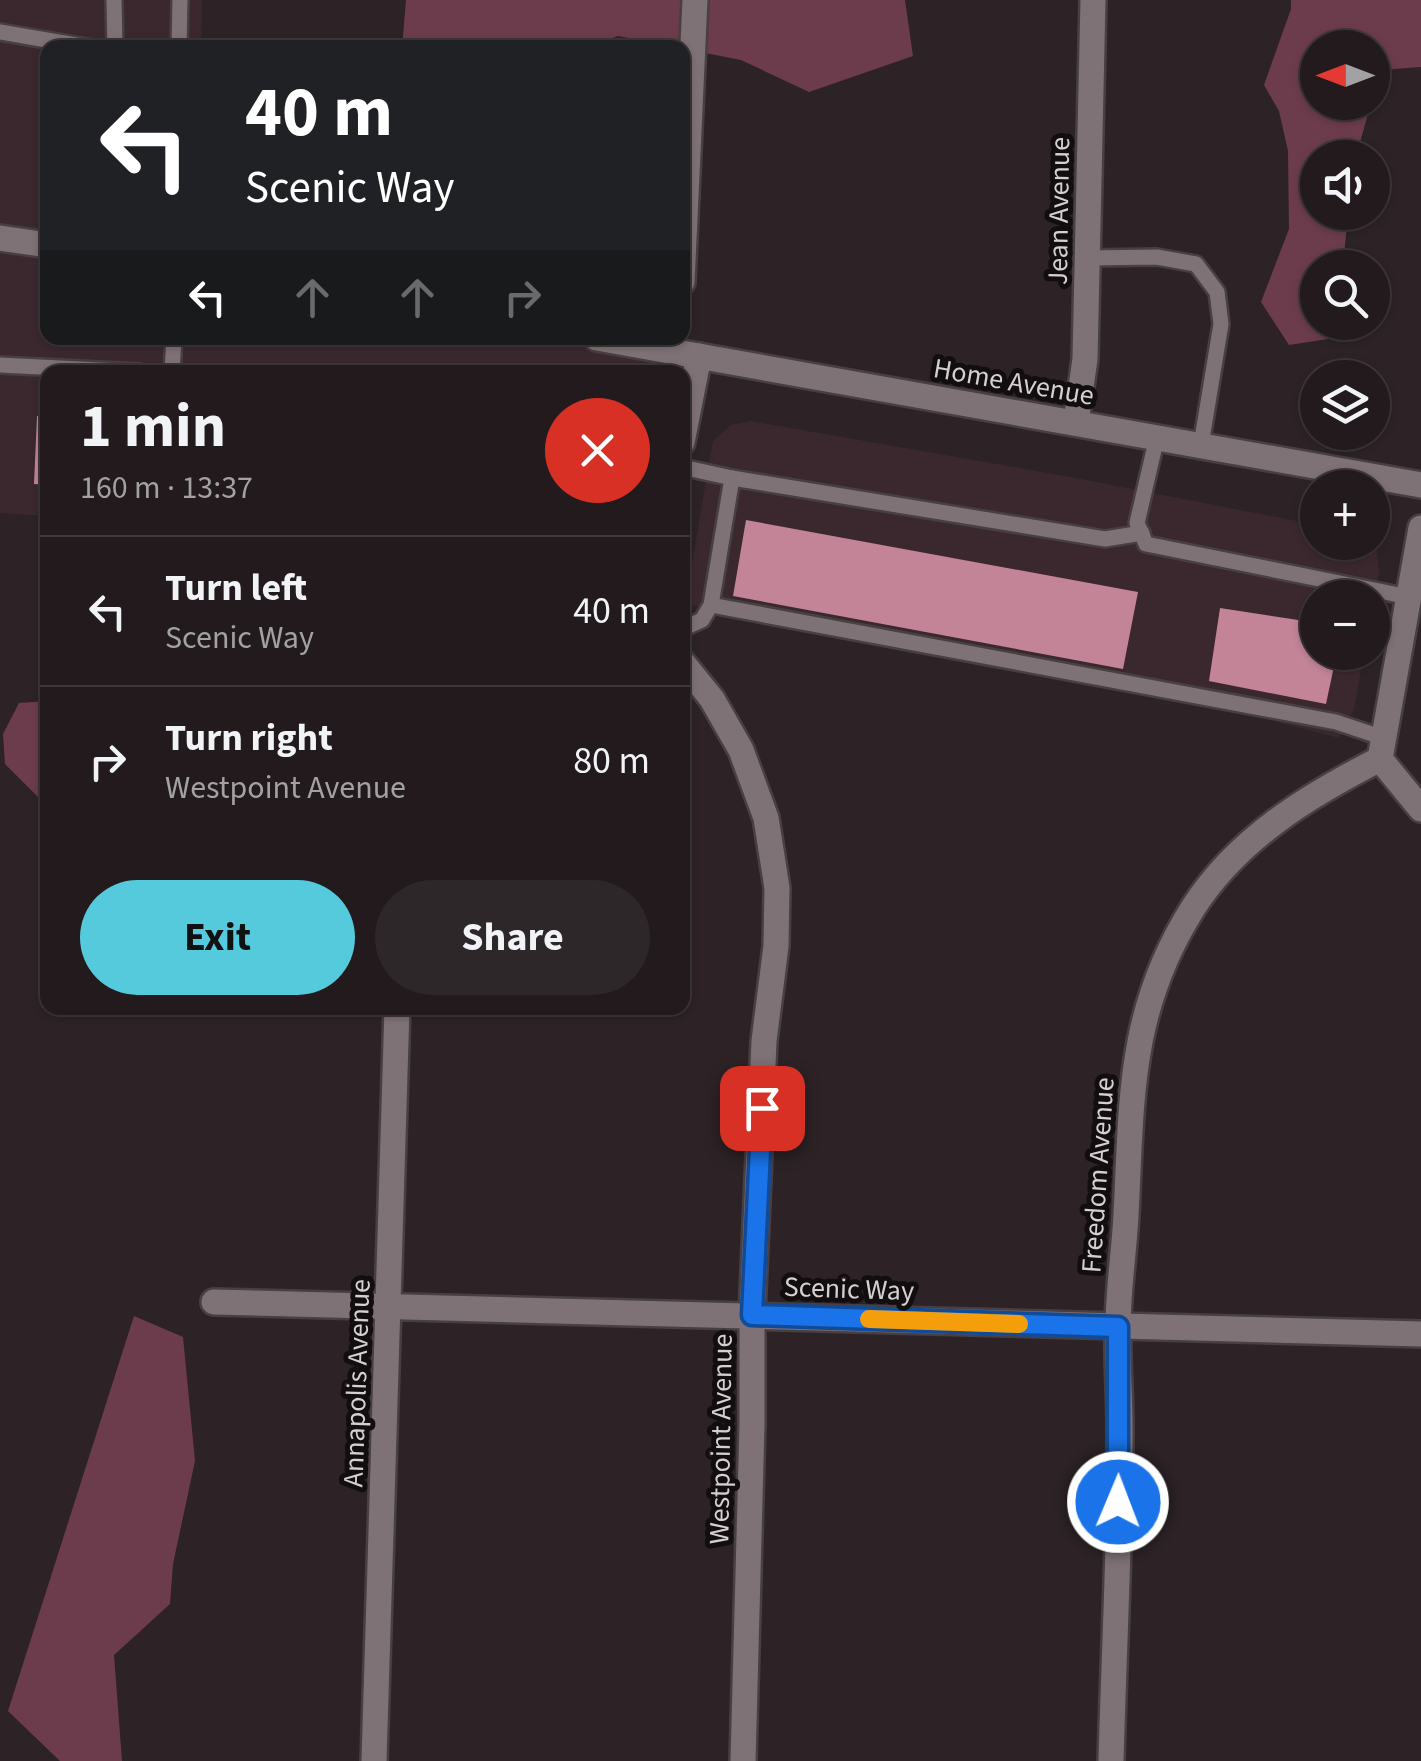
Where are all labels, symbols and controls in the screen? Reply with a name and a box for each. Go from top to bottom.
north arrow [1300,30,1390,120]
map controls [1300,30,1390,670]
text: 40 m [245,63,393,163]
icon: left [80,80,210,210]
street label: Jean Avenue [1038,137,1080,285]
button: sound [1300,140,1390,230]
text: Scenic Way [245,156,454,220]
button: search [1300,250,1390,340]
icon: left [180,270,235,325]
icon: ahead [285,270,340,325]
icon: ahead [390,270,445,325]
icon: right [495,270,550,325]
street label: Home Avenue [930,348,1097,416]
button: layers [1300,360,1390,450]
text: 1 min [80,385,226,470]
button: close [545,398,650,503]
text: 160 m · 13:37 [80,465,253,511]
button: + [1300,470,1390,560]
text: Turn left [165,561,307,615]
button: − [1300,580,1390,670]
icon: left [80,584,135,639]
text: 40 m [573,584,650,638]
text: Scenic Way [165,615,314,661]
text: Turn right [165,711,333,765]
icon: right [80,734,135,789]
text: 80 m [573,734,650,788]
text: Westpoint Avenue [165,765,406,811]
button: Exit [80,880,355,995]
button: Share [375,880,650,995]
pin [720,1066,805,1151]
street label: Freedom Avenue [1071,1076,1125,1274]
icon: arrive [735,1081,790,1136]
street label: Scenic Way [783,1267,915,1311]
street label: Annapolis Avenue [333,1278,381,1488]
street label: Westpoint Avenue [699,1333,743,1545]
position arrow [1066,1450,1170,1554]

